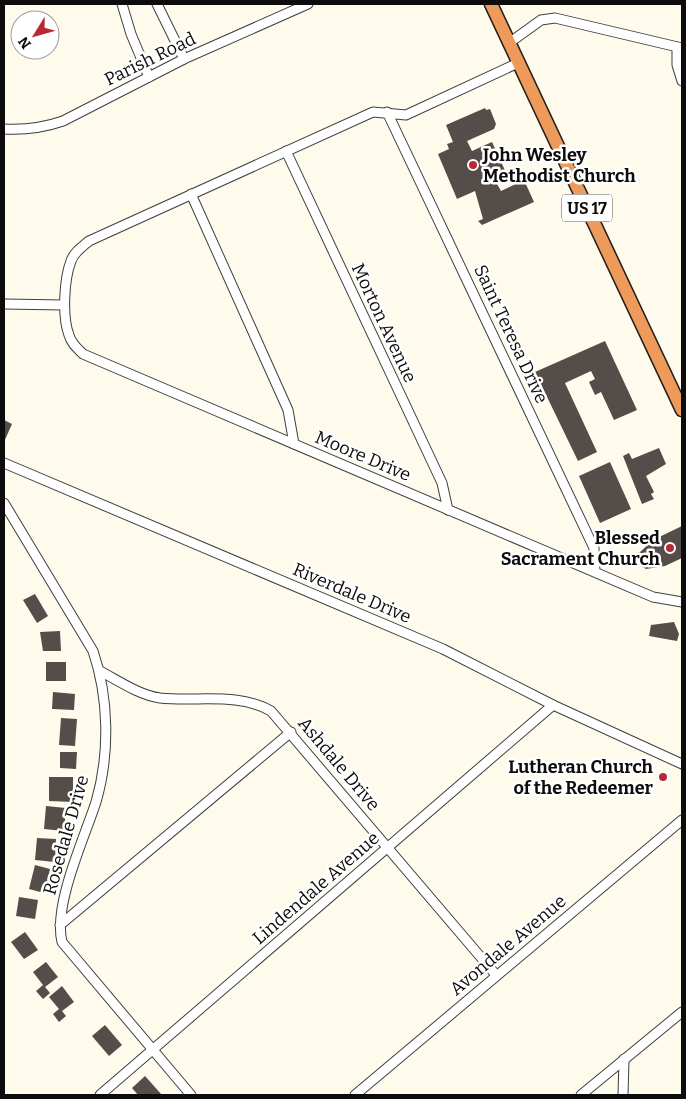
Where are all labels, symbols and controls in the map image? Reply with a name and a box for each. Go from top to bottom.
north arrow [10,10,60,60]
street label: Parish Road [101,27,200,91]
text: N [15,33,35,52]
place label: John Wesley Methodist Church [482,144,636,187]
marker: John Wesley Methodist Church [467,159,479,171]
road number: US 17 [562,194,612,222]
street label: Morton Avenue [347,260,421,386]
street label: Saint Teresa Drive [469,261,553,407]
street label: Moore Drive [312,426,414,486]
place label: Blessed Sacrament Church [501,527,661,570]
marker: Blessed Sacrament Church [664,542,676,554]
street label: Riverdale Drive [290,558,414,628]
street label: Ashdale Drive [293,713,385,815]
place label: Lutheran Church of the Redeemer [508,756,654,799]
marker: Lutheran Church of the Redeemer [657,771,669,783]
street label: Rosedale Drive [38,773,94,897]
street label: Lindendale Avenue [248,827,384,949]
street label: Avondale Avenue [445,890,571,1000]

